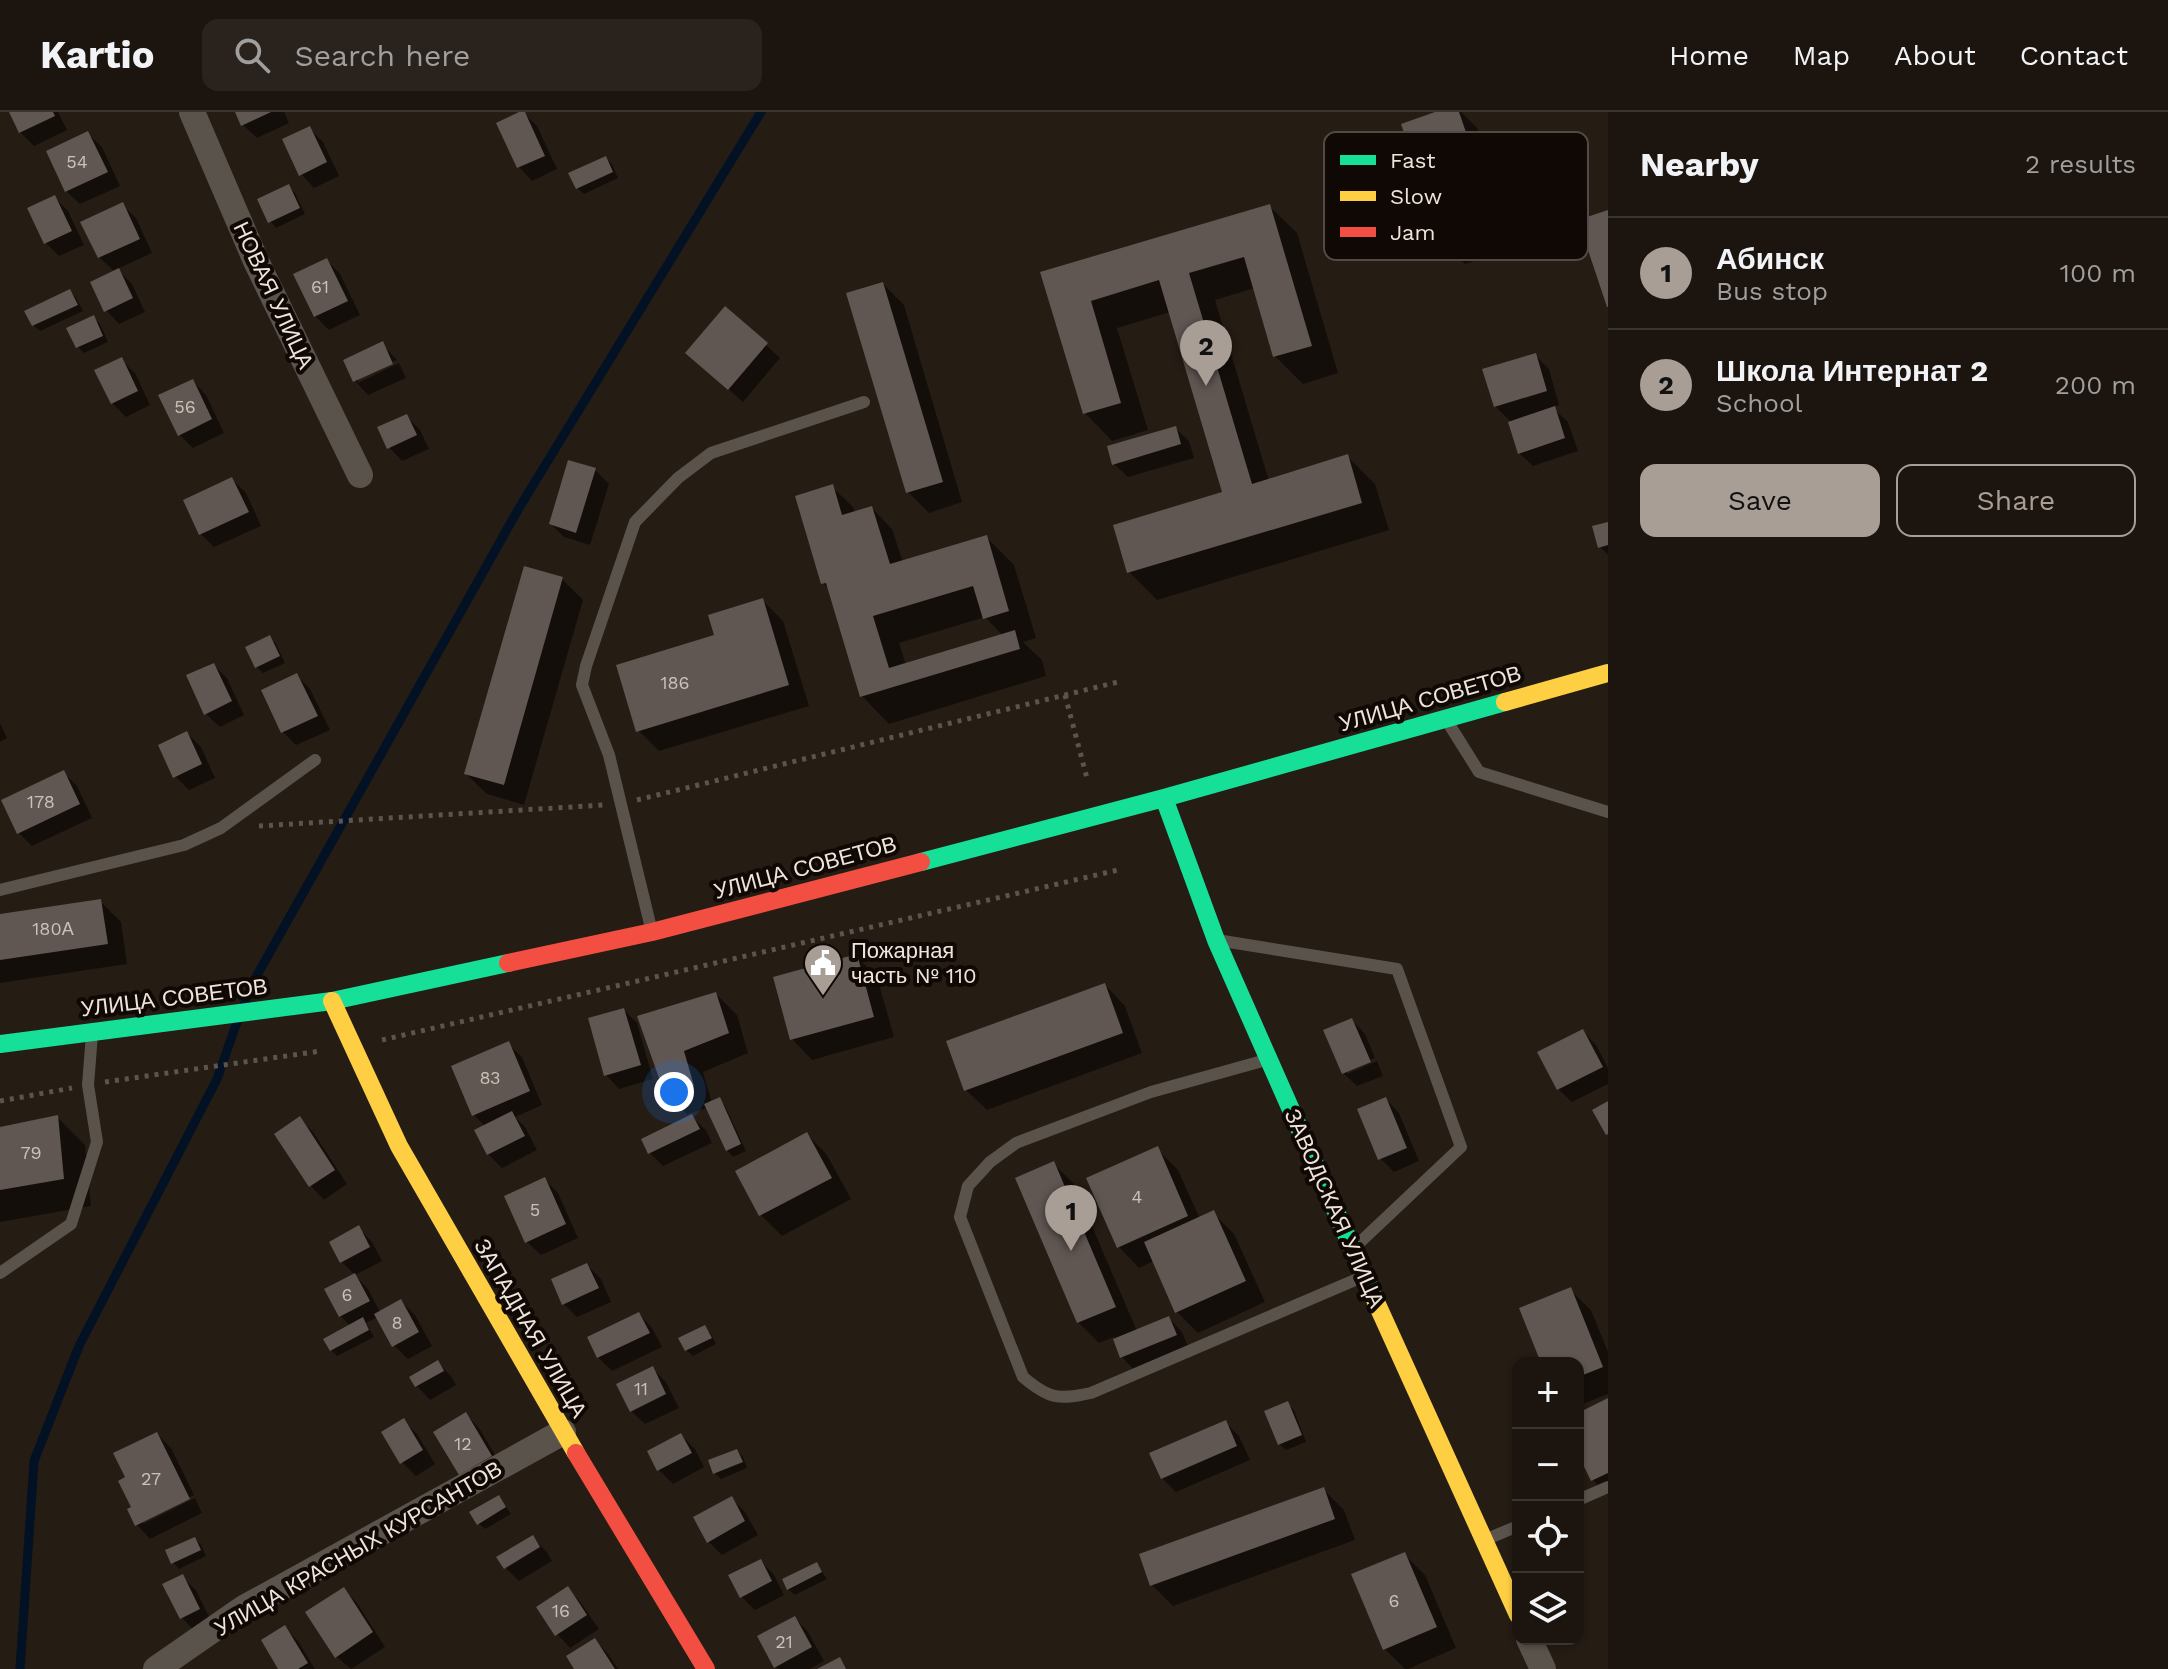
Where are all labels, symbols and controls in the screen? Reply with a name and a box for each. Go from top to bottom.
search box [202,19,762,91]
text: Kartio [40,33,154,77]
icon: search [230,33,274,77]
text: Search here [294,38,470,73]
text: Home [1669,39,1749,72]
text: Map [1793,39,1850,72]
text: About [1894,39,1976,72]
text: Contact [2020,39,2128,72]
legend [1324,132,1588,260]
text: Nearby [1640,144,1759,184]
text: Fast [1390,148,1436,173]
text: 2 results [2025,149,2136,179]
house number: 54 [66,151,88,172]
text: Slow [1390,184,1442,209]
street label: НОВАЯ УЛИЦА [229,218,319,373]
text: Jam [1390,220,1435,245]
text: Абинск [1716,241,1824,276]
text: 1 [1660,258,1672,288]
text: 100 m [2060,258,2136,288]
house number: 61 [311,276,329,297]
text: Bus stop [1716,276,1828,306]
pin: 2 [1180,320,1232,386]
text: Школа Интернат 2 [1716,353,1988,388]
text: 2 [1658,370,1674,400]
text: 200 m [2055,370,2136,400]
text: School [1716,388,1802,418]
house number: 56 [174,396,196,417]
button: Save [1640,464,1880,537]
button: Share [1896,464,2136,537]
street label: УЛИЦА СОВЕТОВ [1336,661,1524,736]
house number: 186 [660,672,690,693]
house number: 178 [27,791,55,812]
street label: УЛИЦА СОВЕТОВ [711,831,899,904]
house number: 180А [32,918,74,939]
place label: Пожарная часть № 110 [851,938,977,988]
public building icon: Пожарная часть № 110 [802,942,844,997]
street label: УЛИЦА СОВЕТОВ [79,974,269,1021]
house number: 83 [479,1067,501,1088]
your location [654,1072,694,1112]
street label: ЗАВОДСКАЯ УЛИЦА [1279,1105,1390,1312]
house number: 79 [20,1142,42,1163]
pin: 1 [1045,1185,1097,1251]
house number: 4 [1132,1186,1143,1207]
house number: 5 [530,1199,540,1220]
street label: ЗАПАДНАЯ УЛИЦА [469,1234,592,1422]
house number: 6 [342,1284,352,1305]
house number: 8 [391,1312,403,1333]
map controls [1512,1357,1584,1645]
button: + [1512,1357,1584,1429]
house number: 11 [634,1378,648,1399]
button: − [1512,1429,1584,1501]
house number: 12 [454,1433,472,1454]
street label: УЛИЦА КРАСНЫХ КУРСАНТОВ [210,1456,506,1641]
house number: 27 [141,1468,161,1489]
button: locate [1512,1501,1584,1573]
button: layers [1512,1573,1584,1645]
house number: 6 [1389,1590,1399,1611]
house number: 16 [552,1600,570,1621]
house number: 21 [775,1631,793,1652]

